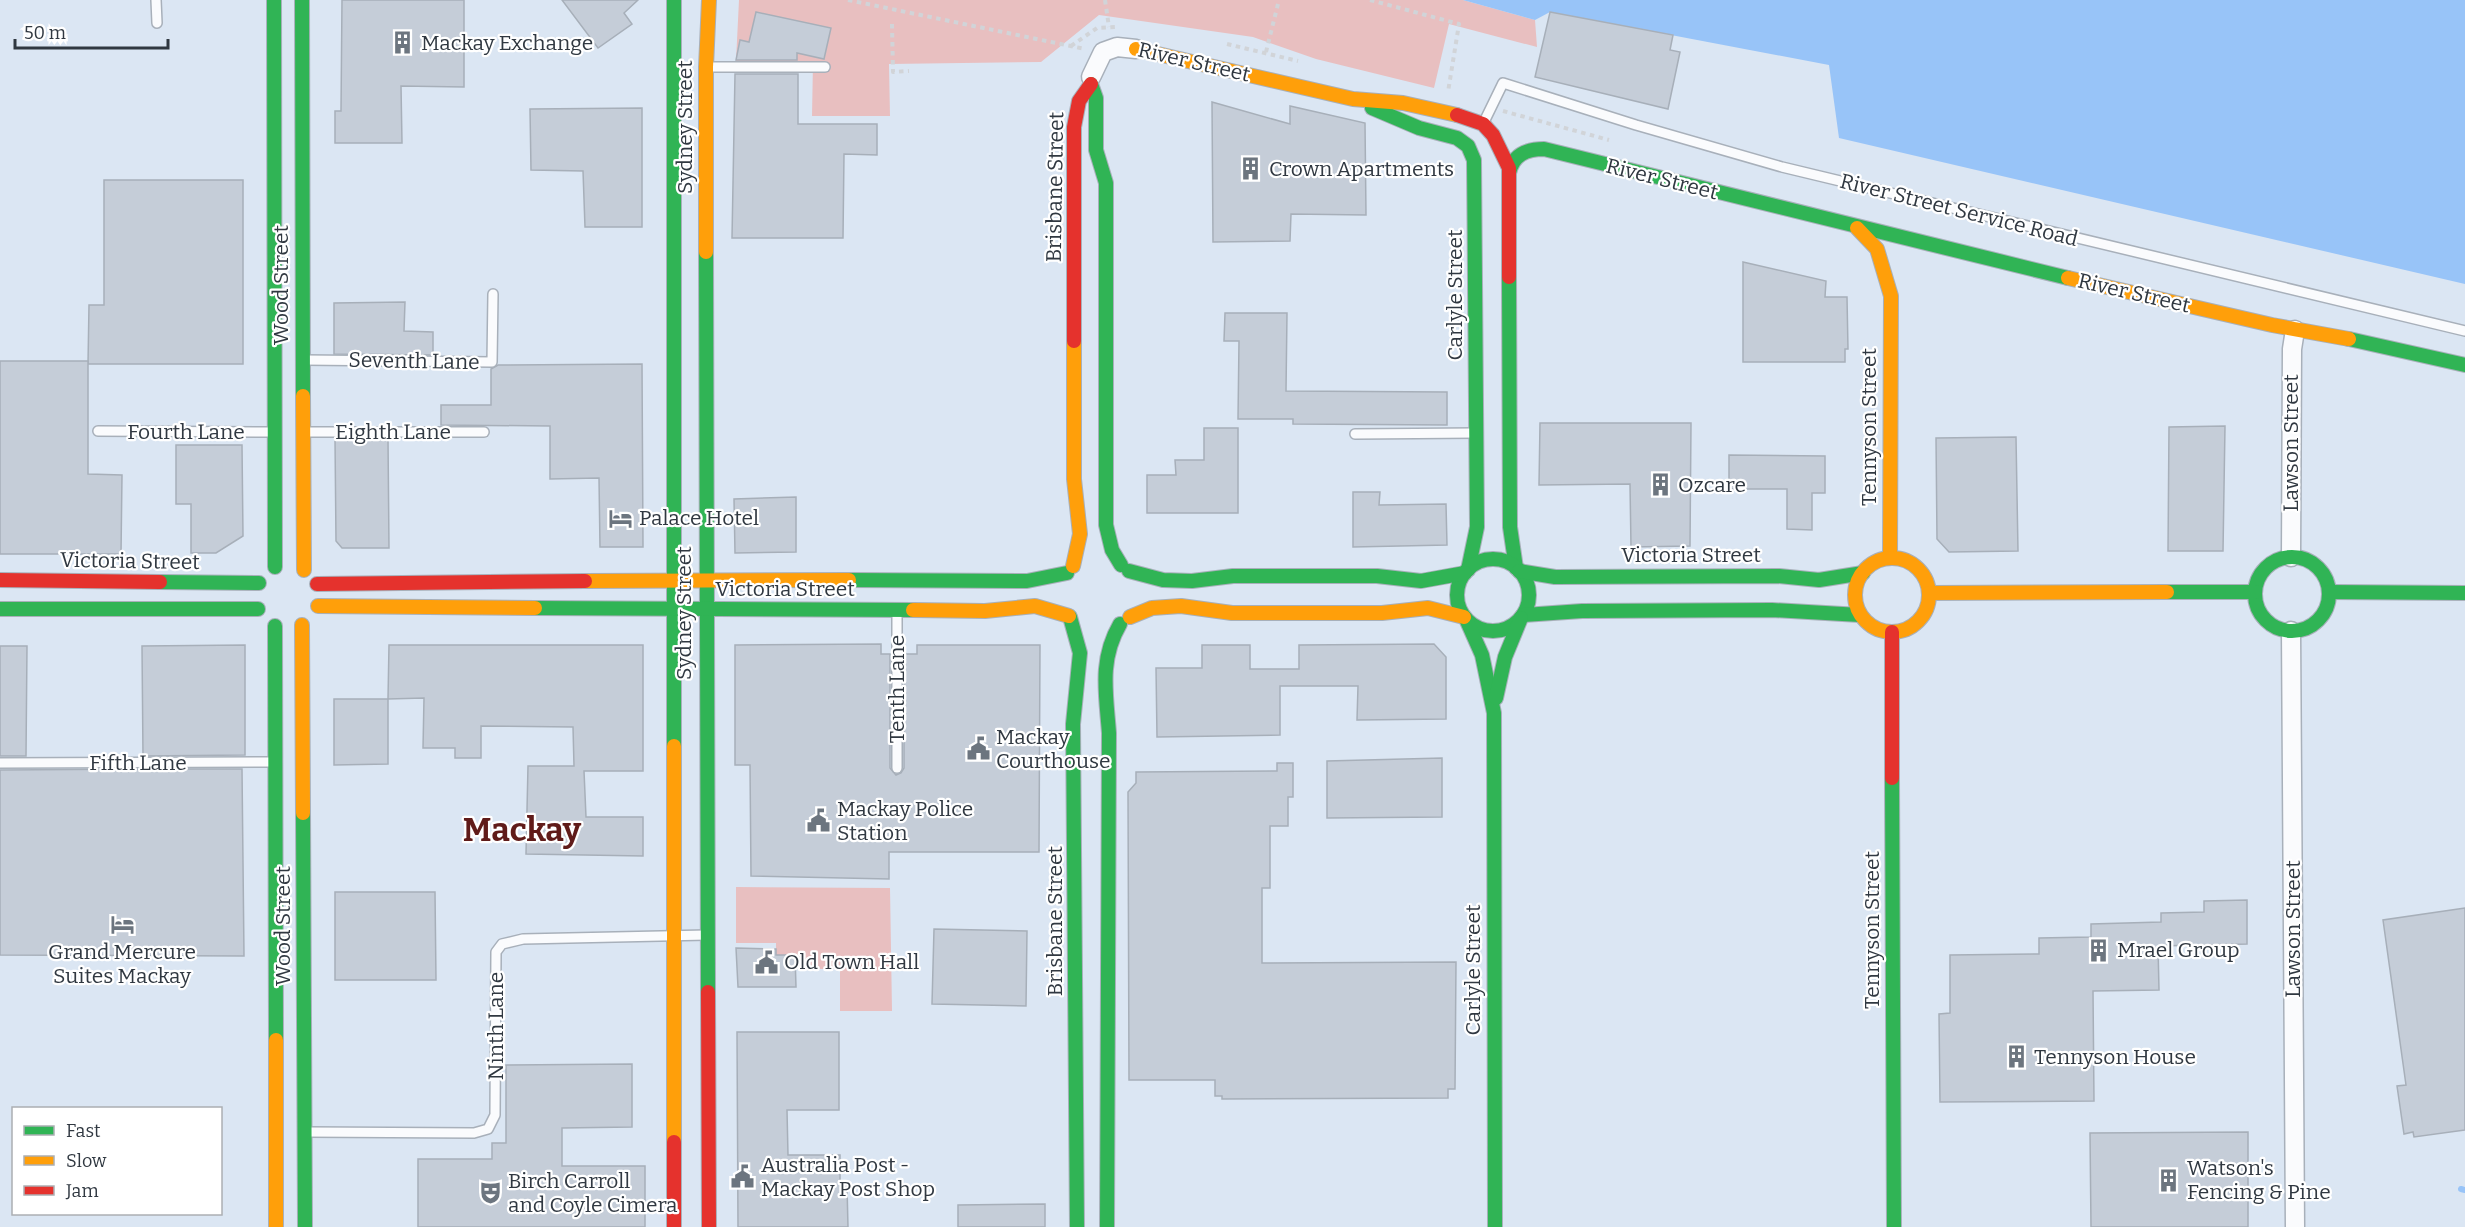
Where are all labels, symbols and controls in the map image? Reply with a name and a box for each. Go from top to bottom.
scale bar [15,12,168,50]
text: 50 m [24,22,66,44]
building icon: Mackay Exchange [390,30,416,56]
place label: Mackay Exchange [421,30,593,56]
street label: River Street [1135,36,1253,88]
street label: Sydney Street [672,60,698,194]
street label: Brisbane Street [1041,111,1069,262]
street label: River Street [1603,153,1721,206]
building icon: Crown Apartments [1238,156,1264,182]
place label: Crown Apartments [1269,156,1454,182]
street label: River Street Service Road [1837,168,2081,252]
street label: Wood Street [268,225,294,345]
street label: Carlyle Street [1442,229,1468,361]
street label: River Street [2075,267,2193,319]
street label: Seventh Lane [348,347,480,375]
street label: Tennyson Street [1856,348,1882,506]
street label: Lawson Street [2278,374,2304,512]
street label: Fourth Lane [127,419,245,445]
street label: Eighth Lane [335,419,451,445]
building icon: Ozcare [1647,472,1673,498]
place label: Ozcare [1678,472,1746,498]
hotel icon: Palace Hotel [608,505,634,531]
place label: Palace Hotel [639,505,759,531]
street label: Victoria Street [1621,542,1761,568]
street label: Sydney Street [671,546,697,680]
street label: Victoria Street [60,547,200,575]
street label: Victoria Street [715,576,855,602]
street label: Tenth Lane [884,635,910,743]
place label: Mackay Courthouse [996,724,1110,774]
public building icon: Mackay Courthouse [965,736,991,762]
street label: Fifth Lane [89,750,187,776]
place label: Mackay Police Station [837,796,973,846]
public building icon: Mackay Police Station [806,808,832,834]
district label: Mackay [463,810,582,850]
street label: Brisbane Street [1042,845,1068,996]
street label: Tennyson Street [1859,851,1885,1009]
street label: Lawson Street [2280,860,2306,998]
street label: Wood Street [270,866,296,986]
street label: Carlyle Street [1460,904,1486,1036]
hotel icon: Grand Mercure Suites Mackay [109,911,135,937]
building icon: Mrael Group [2086,937,2112,963]
place label: Mrael Group [2117,937,2239,963]
place label: Grand Mercure Suites Mackay [48,939,196,989]
public building icon: Old Town Hall [753,949,779,975]
place label: Old Town Hall [784,949,919,975]
street label: Ninth Lane [483,972,509,1080]
building icon: Tennyson House [2003,1044,2029,1070]
place label: Tennyson House [2034,1044,2196,1070]
legend [12,1107,222,1215]
text: Fast [66,1120,101,1142]
text: Slow [66,1150,107,1172]
place label: Australia Post - Mackay Post Shop [761,1152,935,1202]
place label: Watson's Fencing & Pine [2187,1155,2331,1205]
public building icon: Australia Post - Mackay Post Shop [730,1164,756,1190]
building icon: Watson's Fencing & Pine [2156,1167,2182,1193]
place label: Birch Carroll and Coyle Cimera [508,1168,678,1218]
text: Jam [65,1180,99,1202]
theatre icon: Birch Carroll and Coyle Cimera [477,1180,503,1206]

